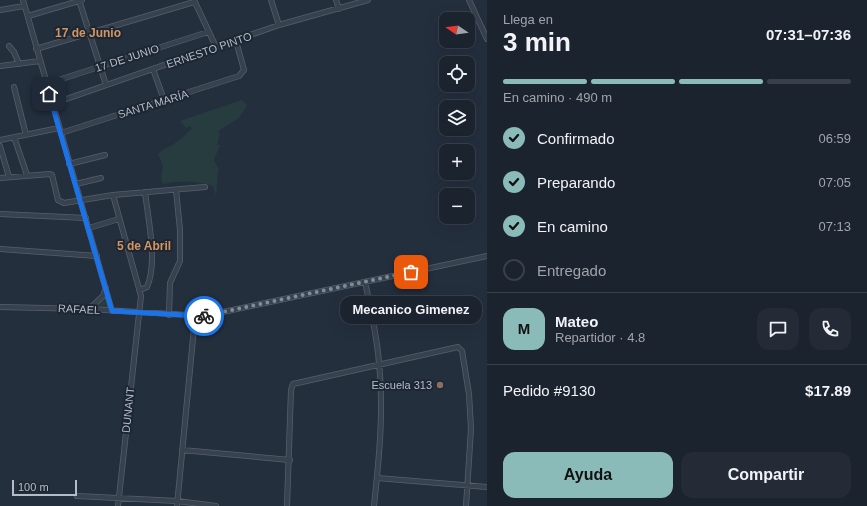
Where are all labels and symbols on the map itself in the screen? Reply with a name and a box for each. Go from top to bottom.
north arrow [439,12,475,48]
district label: 17 de Junio [55,26,121,40]
street label: ERNESTO PINTO [165,30,254,70]
street label: 17 DE JUNIO [93,42,161,74]
pin [32,77,66,111]
street label: SANTA MARÍA [116,87,190,120]
district label: 5 de Abril [117,239,171,253]
pin [394,255,428,289]
courier [184,296,224,336]
callout: Mecanico Gimenez [340,296,482,324]
street label: RAFAEL [58,302,100,316]
place label: Escuela 313 [371,379,432,391]
marker: Escuela 313 [435,380,445,390]
street label: DUNANT [120,386,136,433]
scale bar [12,478,77,497]

